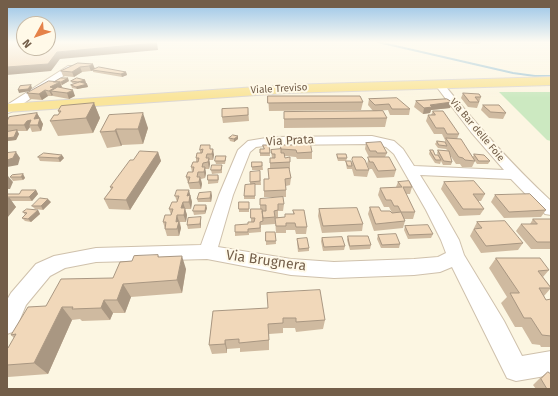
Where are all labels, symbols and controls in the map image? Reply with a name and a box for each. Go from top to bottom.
north arrow [16,16,56,56]
text: N [20,36,35,50]
street label: Viale Treviso [250,82,308,96]
street label: Via Bar delle Foie [447,96,507,164]
street label: Via Prata [266,133,314,149]
street label: Via Brugnera [225,247,307,275]

